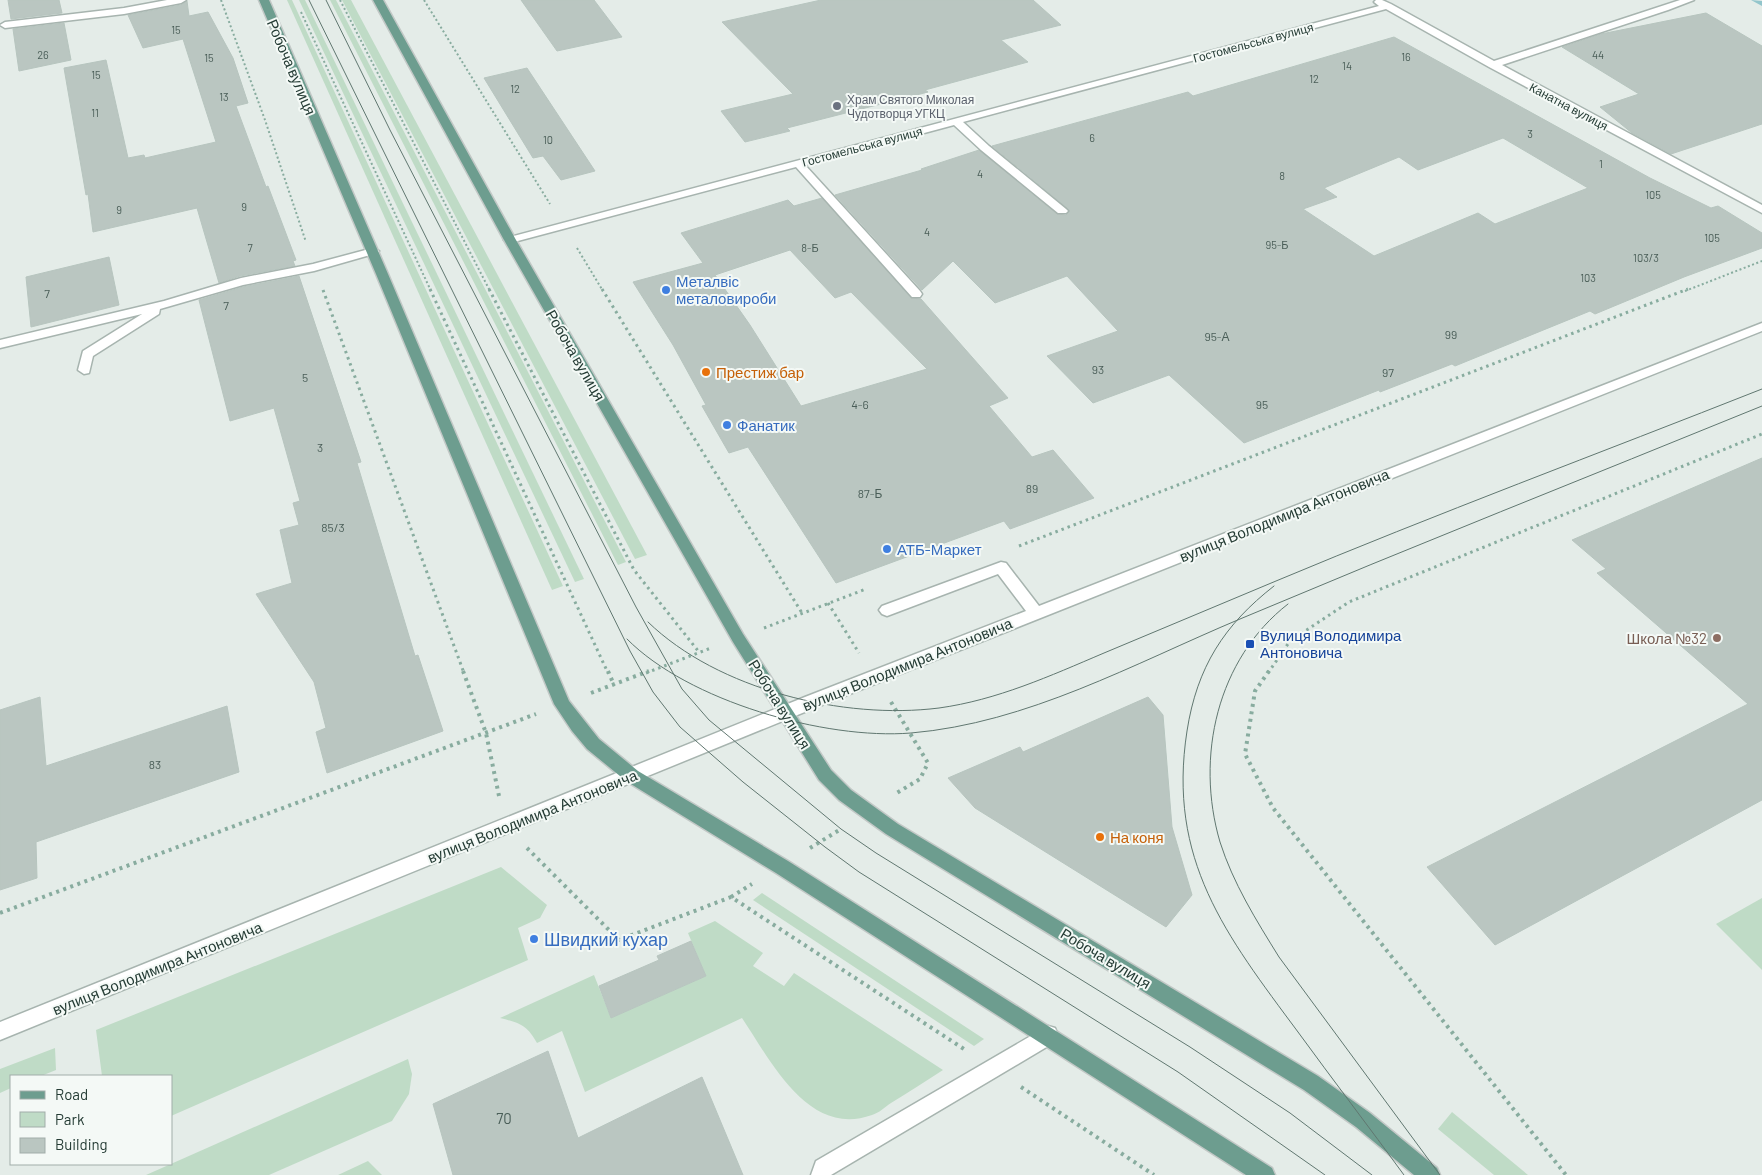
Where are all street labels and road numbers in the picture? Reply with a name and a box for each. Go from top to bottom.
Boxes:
street label: Робоча вулиця [264,16,320,118]
street label: Гостомельська вулиця [1191,19,1315,66]
street label: Канатна вулиця [1527,79,1611,133]
street label: Гостомельська вулиця [800,123,924,170]
street label: Робоча вулиця [543,306,609,404]
street label: вулиця Володимира Антоновича [1177,464,1392,565]
street label: вулиця Володимира Антоновича [800,613,1015,714]
street label: Робоча вулиця [745,656,815,752]
street label: вулиця Володимира Антоновича [425,765,640,866]
street label: вулиця Володимира Антоновича [50,917,265,1018]
street label: Робоча вулиця [1058,924,1154,992]

